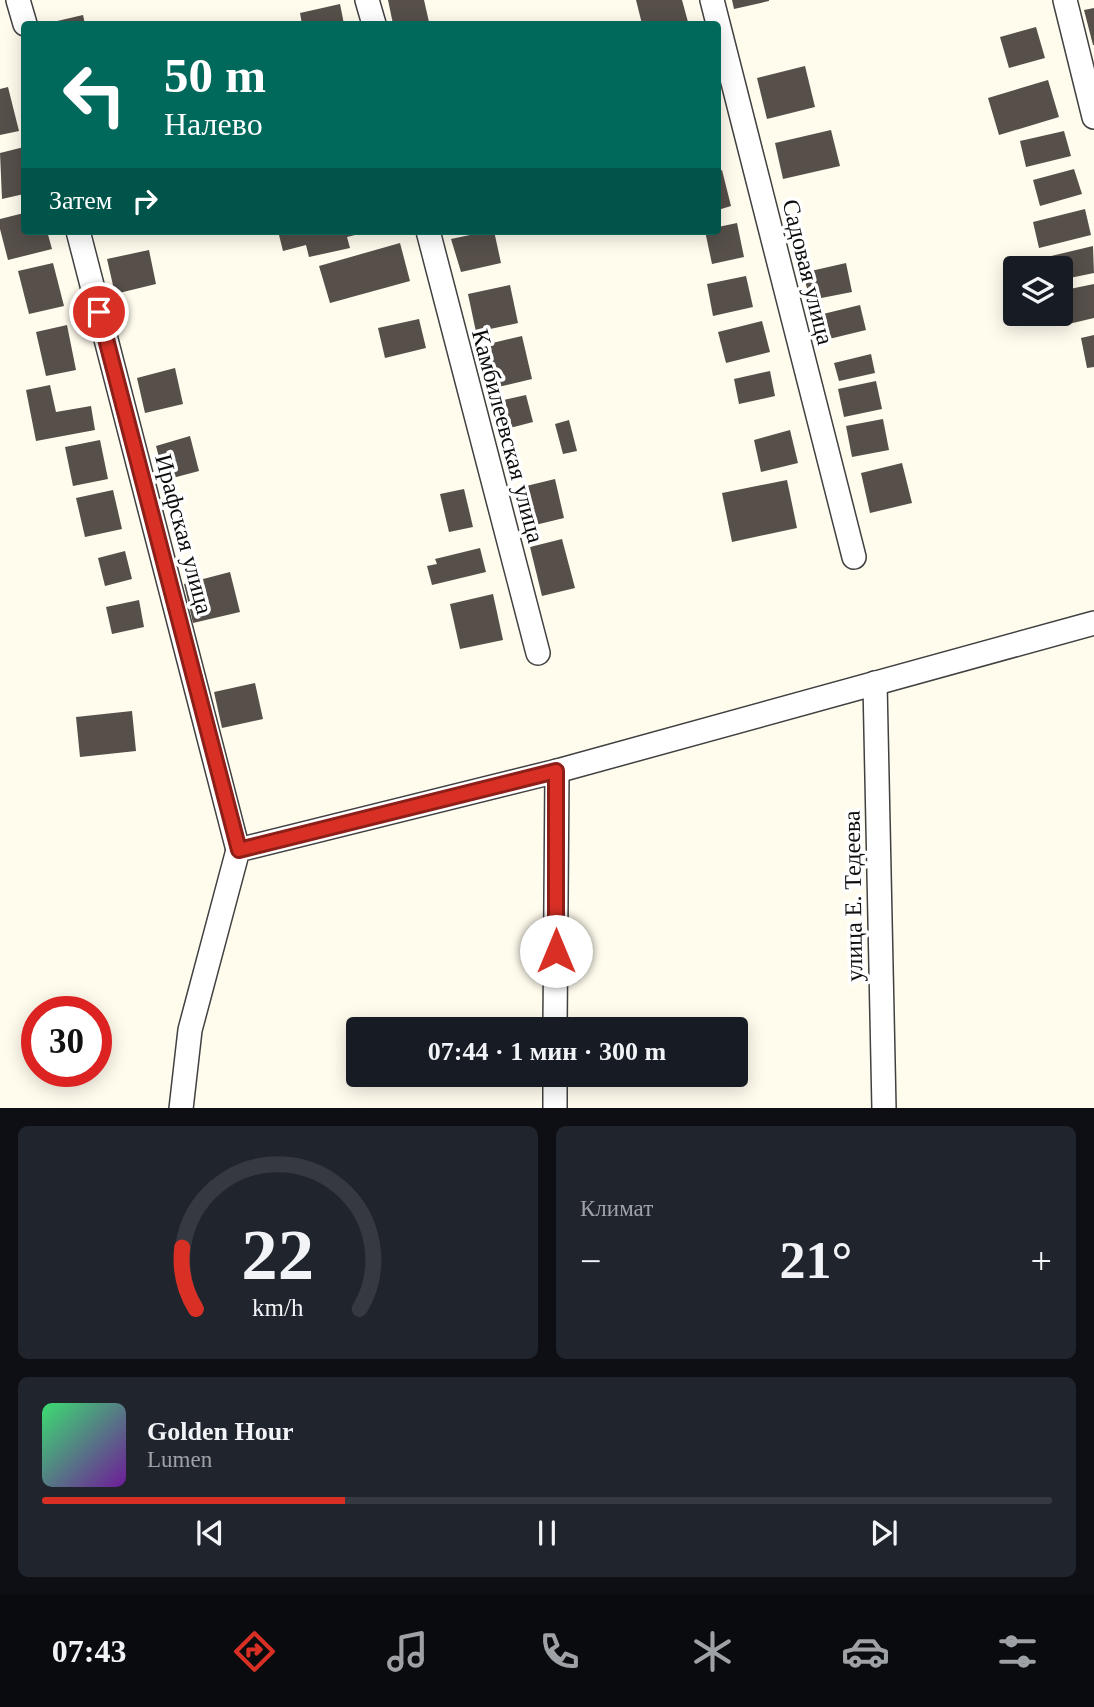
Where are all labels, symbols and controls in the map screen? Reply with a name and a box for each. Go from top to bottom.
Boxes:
text: 50 m [164,48,266,103]
icon: left [49,49,140,140]
text: Налево [164,106,263,142]
icon: right [126,182,164,220]
text: Затем [49,186,112,215]
street label: Садовая улица [777,197,839,348]
map controls [1003,256,1073,326]
button: layers [1003,256,1073,326]
pin [69,282,129,342]
icon: arrive [80,293,118,331]
street label: Камбилеевская улица [467,326,549,546]
street label: Ирафская улица [150,451,218,617]
street label: улица Е. Тедеева [839,810,867,982]
position arrow [519,914,593,988]
speed limit sign: 30 [21,996,112,1087]
text: 07:44 · 1 мин · 300 m [428,1037,666,1066]
text: Климат [580,1196,653,1221]
text: 22 [242,1214,314,1295]
text: 21° [780,1232,852,1289]
text: − [580,1240,601,1282]
text: + [1031,1240,1052,1282]
text: km/h [252,1293,304,1320]
text: Golden Hour [147,1417,294,1446]
text: Lumen [147,1447,212,1472]
icon: previous [191,1514,229,1552]
icon: pause [528,1514,566,1552]
icon: next [865,1514,903,1552]
icon: directions [230,1627,279,1676]
icon: music [383,1627,432,1676]
icon: phone [535,1627,584,1676]
icon: climate [688,1627,737,1676]
icon: car [841,1627,890,1676]
icon: filters [993,1627,1042,1676]
text: 07:43 [52,1633,126,1669]

